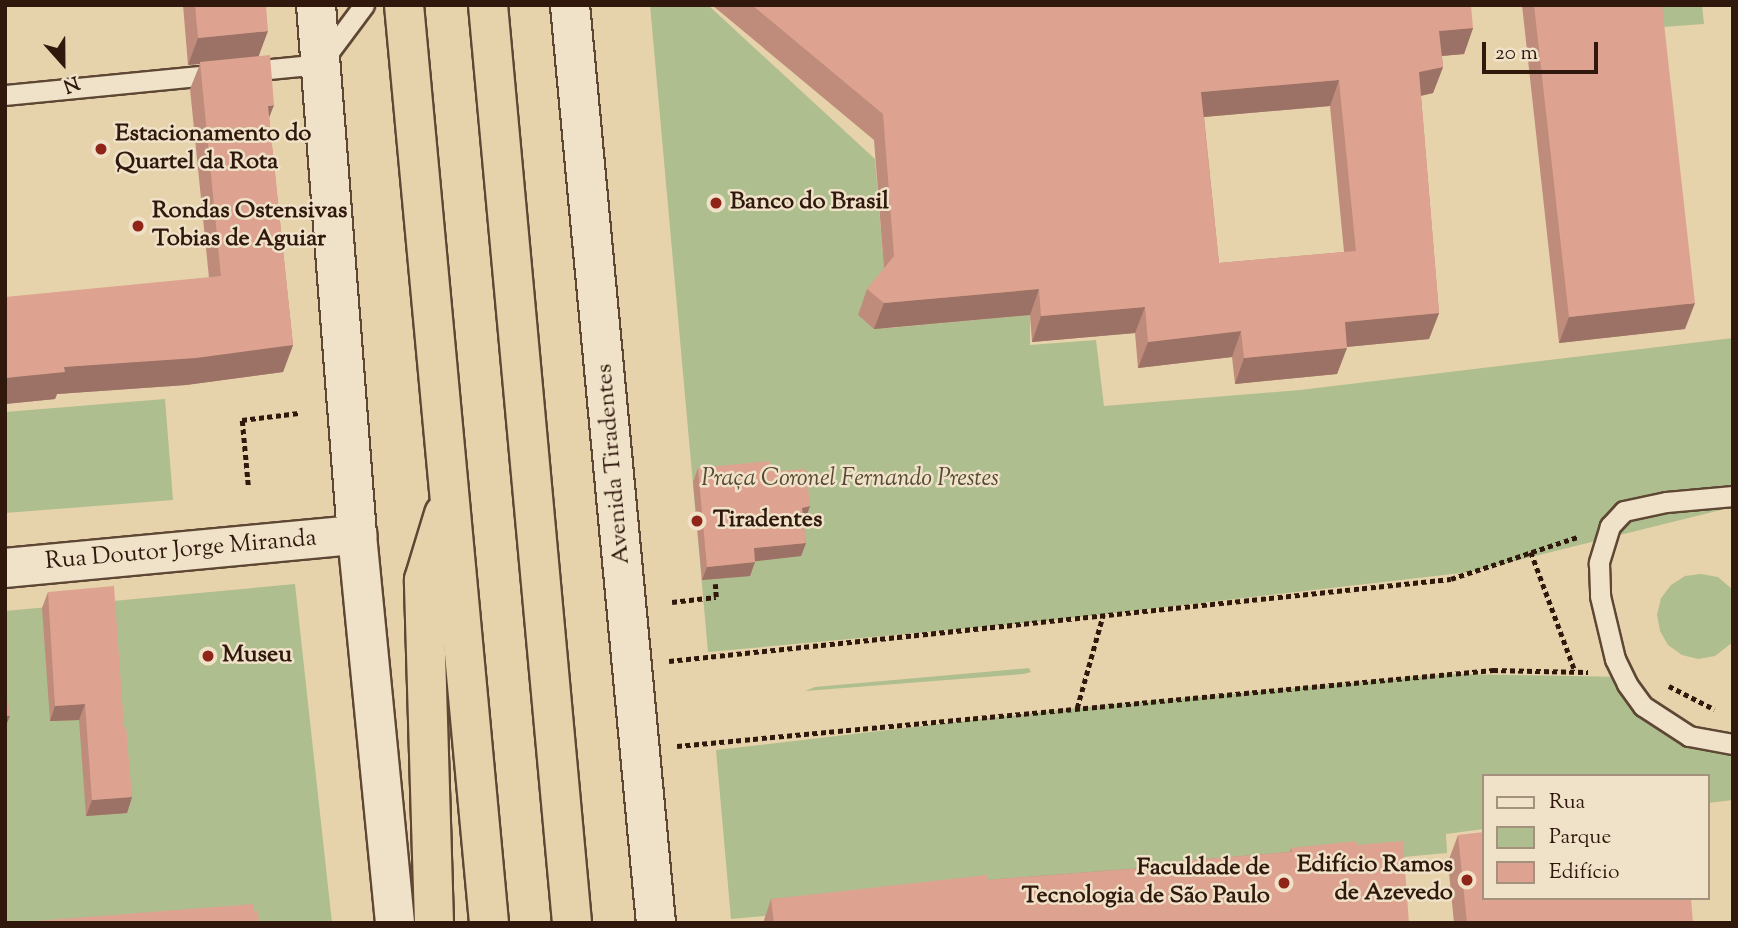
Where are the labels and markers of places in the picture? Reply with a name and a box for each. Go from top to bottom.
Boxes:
place label: Estacionamento do Quartel da Rota [115,121,311,177]
marker: Estacionamento do Quartel da Rota [93,141,109,157]
place label: Banco do Brasil [730,189,889,217]
marker: Banco do Brasil [708,195,724,211]
place label: Rondas Ostensivas Tobias de Aguiar [152,198,347,254]
marker: Rondas Ostensivas Tobias de Aguiar [130,218,146,234]
place label: Tiradentes [713,507,822,535]
marker: Tiradentes [687,511,707,531]
place label: Museu [222,642,292,670]
marker: Museu [200,648,216,664]
place label: Edifício Ramos de Azevedo [1297,852,1453,908]
place label: Faculdade de Tecnologia de São Paulo [1022,855,1270,911]
marker: Edifício Ramos de Azevedo [1459,872,1475,888]
marker: Faculdade de Tecnologia de São Paulo [1276,875,1292,891]

